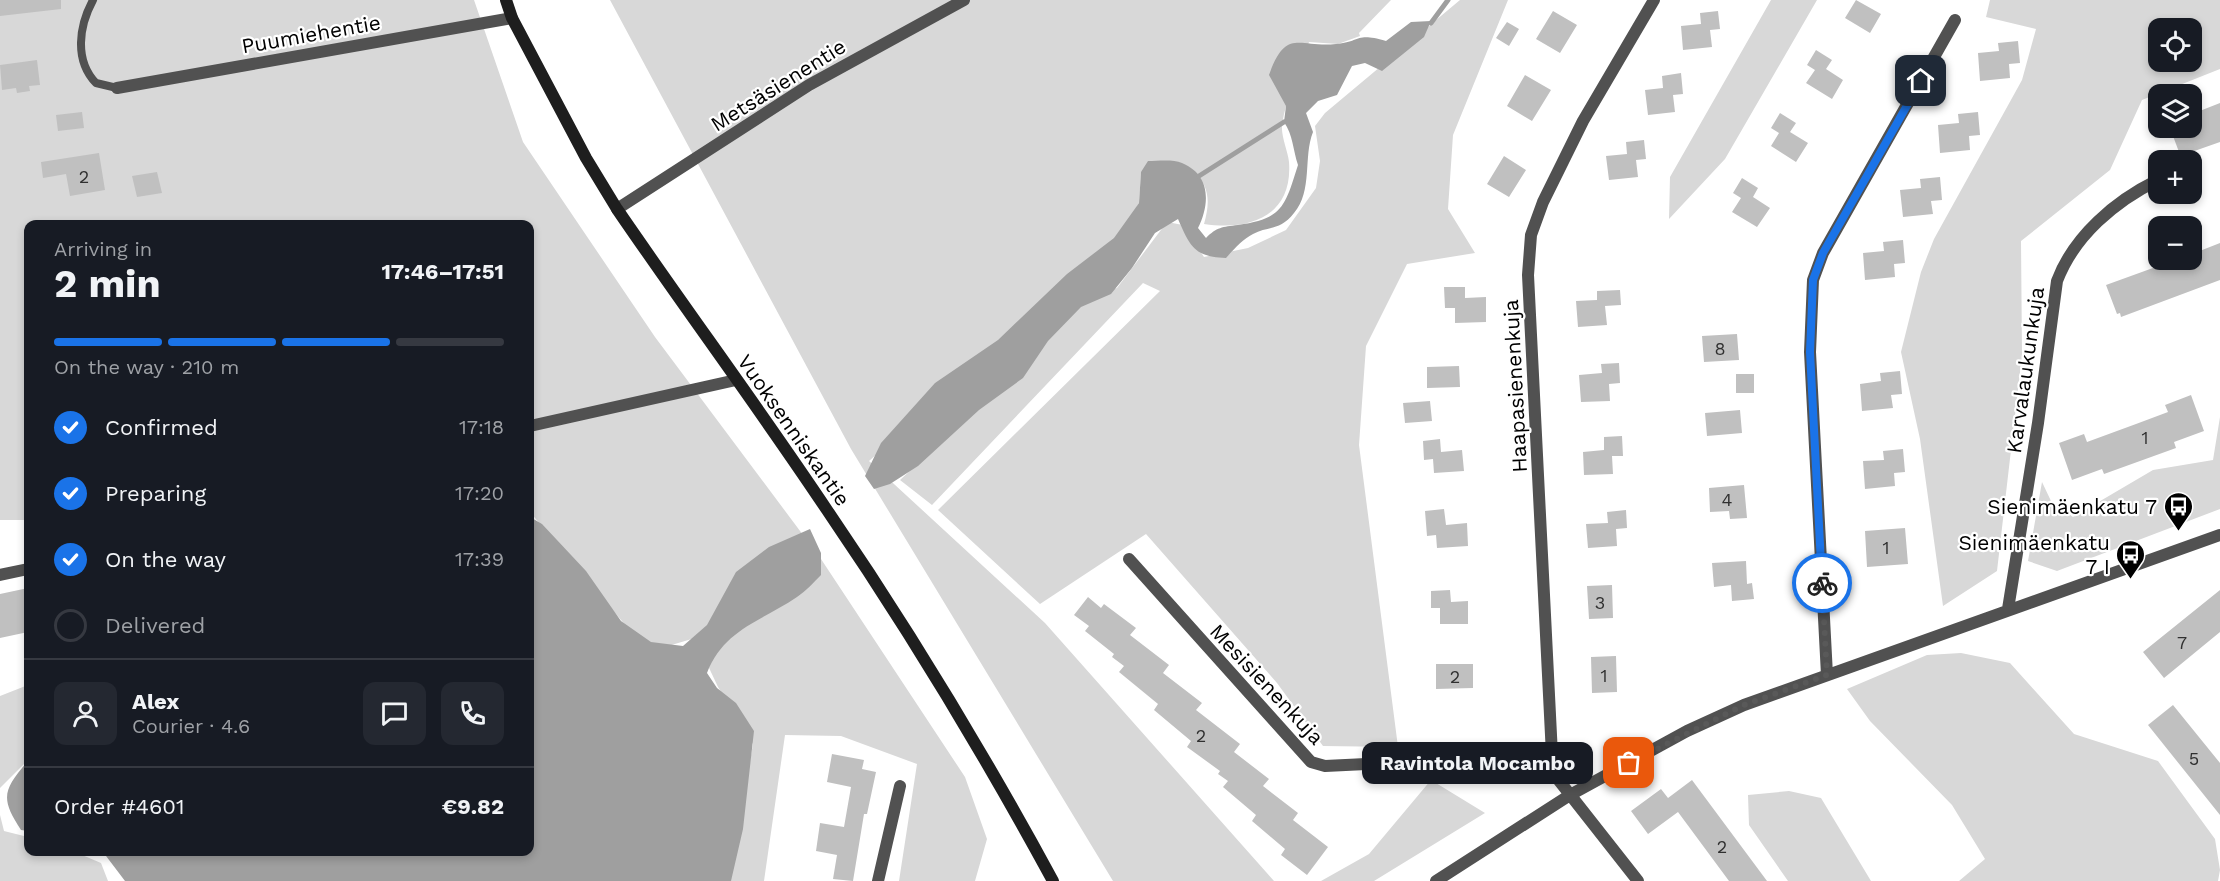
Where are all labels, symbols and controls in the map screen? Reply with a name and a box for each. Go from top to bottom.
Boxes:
street label: Puumiehentie [239,9,383,59]
map controls [2148,18,2202,270]
button: locate [2148,18,2202,72]
street label: Metsäsienentie [706,33,850,137]
pin [1895,55,1946,106]
icon: home [1904,64,1937,97]
button: layers [2148,84,2202,138]
button: + [2148,150,2202,204]
house number: 2 [79,166,89,187]
button: − [2148,216,2202,270]
text: Arriving in [54,237,152,261]
text: 17:46–17:51 [381,259,504,284]
text: 2 min [54,261,161,306]
street label: Karvalaukunkuja [2001,285,2049,455]
street label: Haapasienenkuja [1498,299,1532,473]
house number: 8 [1714,338,1726,359]
street label: Vuoksenniskantie [732,350,856,510]
text: On the way · 210 m [54,355,239,379]
icon: check [54,411,87,444]
text: Confirmed [105,415,218,440]
text: 17:18 [459,415,504,439]
house number: 1 [2141,427,2149,448]
icon: check [54,477,87,510]
text: Preparing [105,481,206,506]
text: 17:20 [455,481,504,505]
house number: 4 [1722,489,1733,510]
bus stop icon: Sienimäenkatu 7 [2162,490,2194,532]
place label: Sienimäenkatu 7 [1987,494,2157,519]
place label: Sienimäenkatu 7 I [1958,530,2110,579]
house number: 1 [1882,537,1890,558]
bus stop icon: Sienimäenkatu 7 I [2115,538,2147,580]
icon: check [54,543,87,576]
text: On the way [105,547,226,572]
text: 17:39 [455,547,504,571]
courier [1792,553,1852,613]
icon: bike [1806,567,1839,600]
house number: 3 [1595,592,1605,613]
text: Delivered [105,613,205,638]
street label: Mesisienenkuja [1205,619,1329,750]
house number: 7 [2177,632,2187,653]
house number: 1 [1600,665,1608,686]
house number: 2 [1450,666,1460,687]
button: person [54,682,117,745]
button: chat [363,682,426,745]
button: phone [441,682,504,745]
text: Alex [132,689,179,714]
text: Courier · 4.6 [132,714,250,738]
house number: 2 [1196,725,1206,746]
pin [1603,737,1654,788]
callout: Ravintola Mocambo [1362,742,1593,784]
icon: bag [1612,746,1645,779]
house number: 5 [2189,748,2199,769]
text: Ravintola Mocambo [1380,751,1575,775]
text: Order #4601 [54,794,185,819]
text: €9.82 [442,794,504,819]
house number: 2 [1717,836,1727,857]

